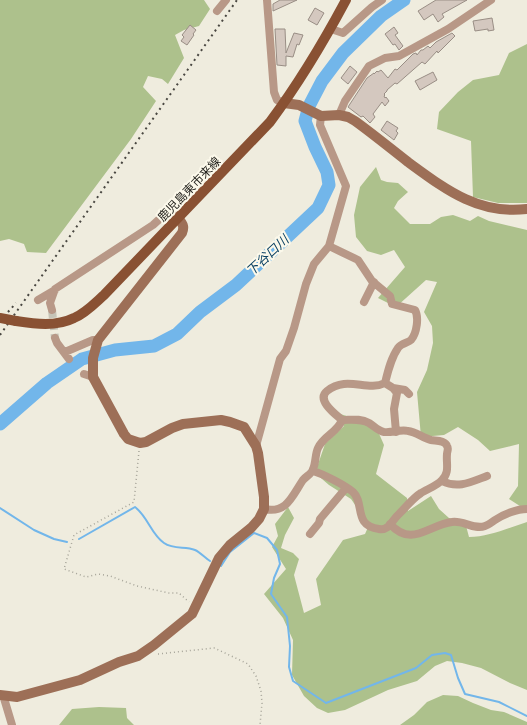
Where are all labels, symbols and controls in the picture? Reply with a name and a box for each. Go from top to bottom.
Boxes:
street label: 鹿児島東市来線 [154,153,224,225]
water label: 下谷口川 [242,229,294,279]

